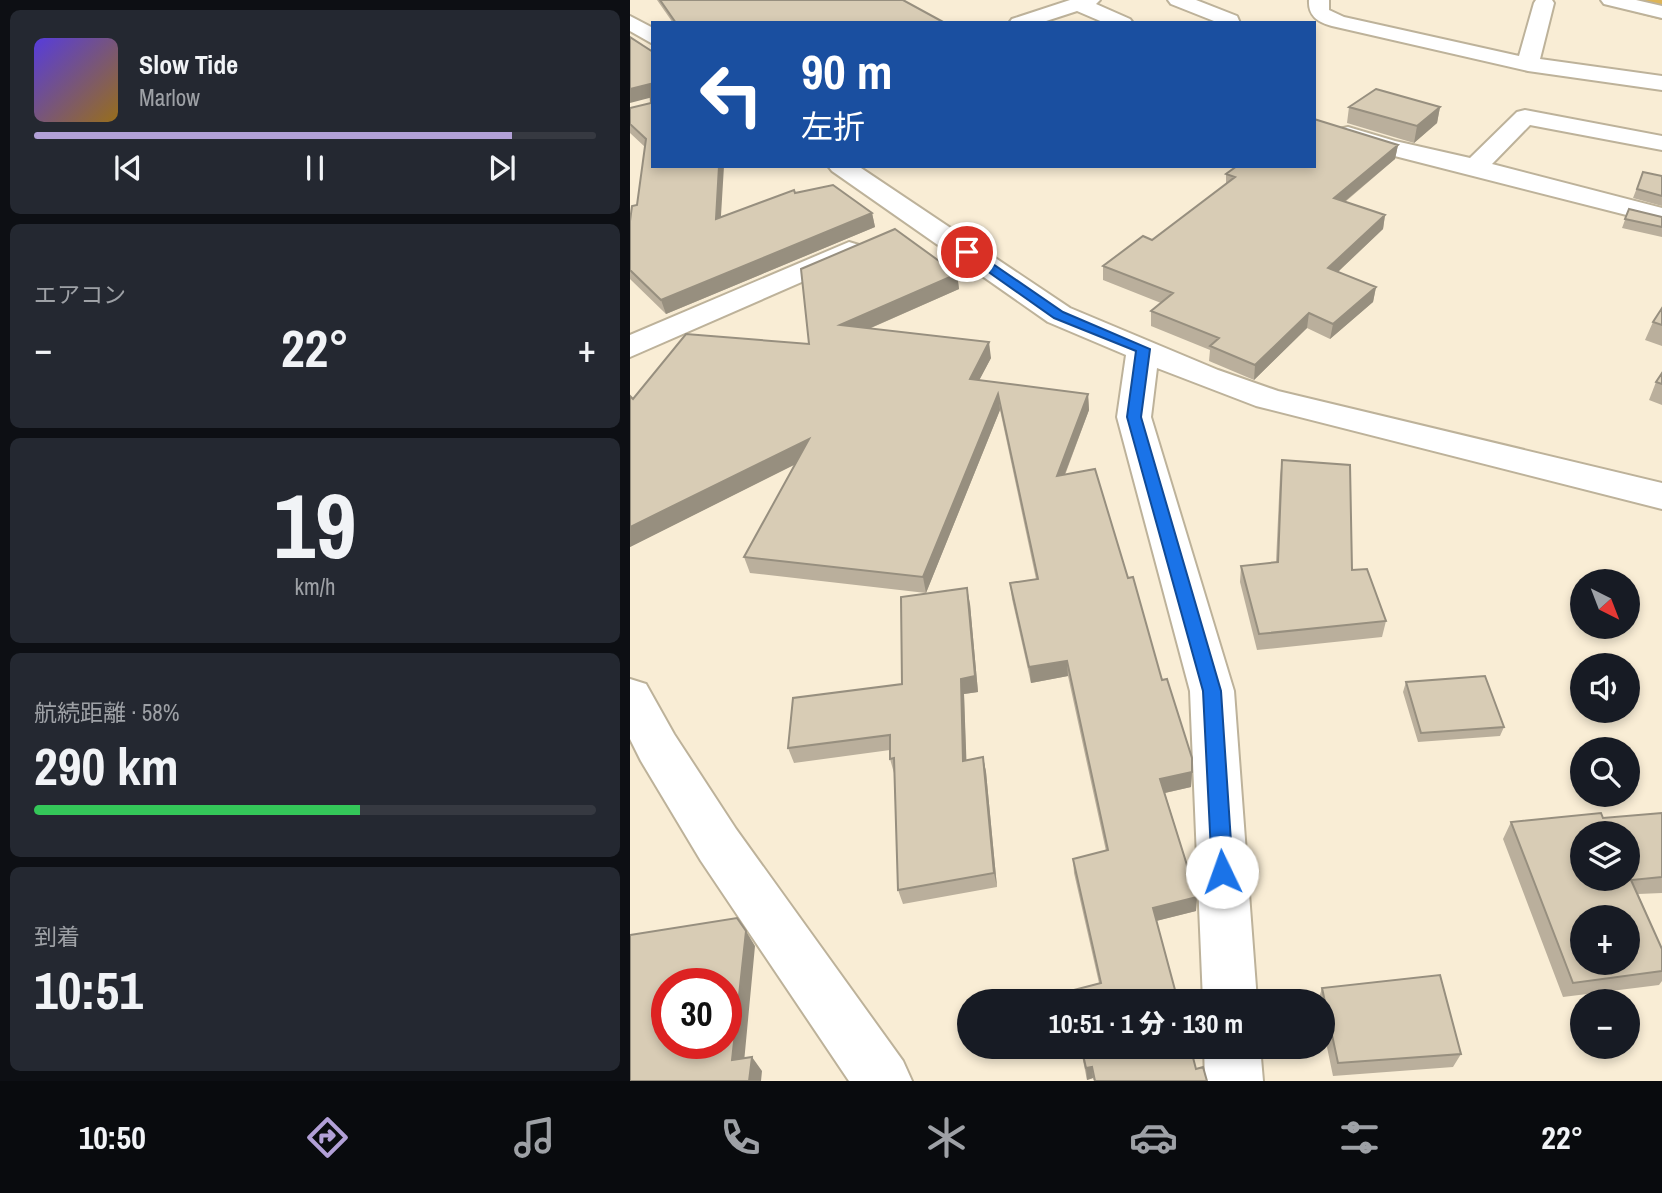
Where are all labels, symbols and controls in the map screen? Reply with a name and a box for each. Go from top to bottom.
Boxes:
text: 90 m [801,38,893,104]
text: Slow Tide [139,47,238,82]
icon: left [686,49,777,140]
text: Marlow [139,82,200,113]
text: 左折 [801,105,865,148]
icon: previous [109,149,147,187]
icon: pause [296,149,334,187]
icon: next [483,149,521,187]
pin [937,222,997,282]
icon: arrive [948,233,986,271]
text: エアコン [34,279,126,310]
text: 22° [281,313,349,383]
text: − [34,323,52,374]
text: + [578,323,596,374]
text: 19 [274,464,357,586]
north arrow [1570,569,1640,639]
map controls [1570,569,1640,1059]
text: km/h [295,571,335,602]
button: sound [1570,653,1640,723]
text: 航続距離 · 58% [34,697,179,728]
text: 290 km [34,731,179,801]
button: search [1570,737,1640,807]
button: layers [1570,821,1640,891]
position arrow [1185,835,1259,909]
button: + [1570,905,1640,975]
text: 到着 [34,921,80,952]
text: 10:51 [34,955,143,1025]
speed limit sign: 30 [651,968,742,1059]
button: − [1570,989,1640,1059]
text: 10:51 · 1 分 · 130 m [1049,1006,1243,1041]
icon: directions [303,1113,352,1162]
icon: music [510,1113,559,1162]
icon: phone [716,1113,765,1162]
icon: climate [922,1113,971,1162]
icon: car [1129,1113,1178,1162]
icon: filters [1335,1113,1384,1162]
text: 10:50 [79,1116,146,1159]
text: 22° [1541,1116,1583,1159]

